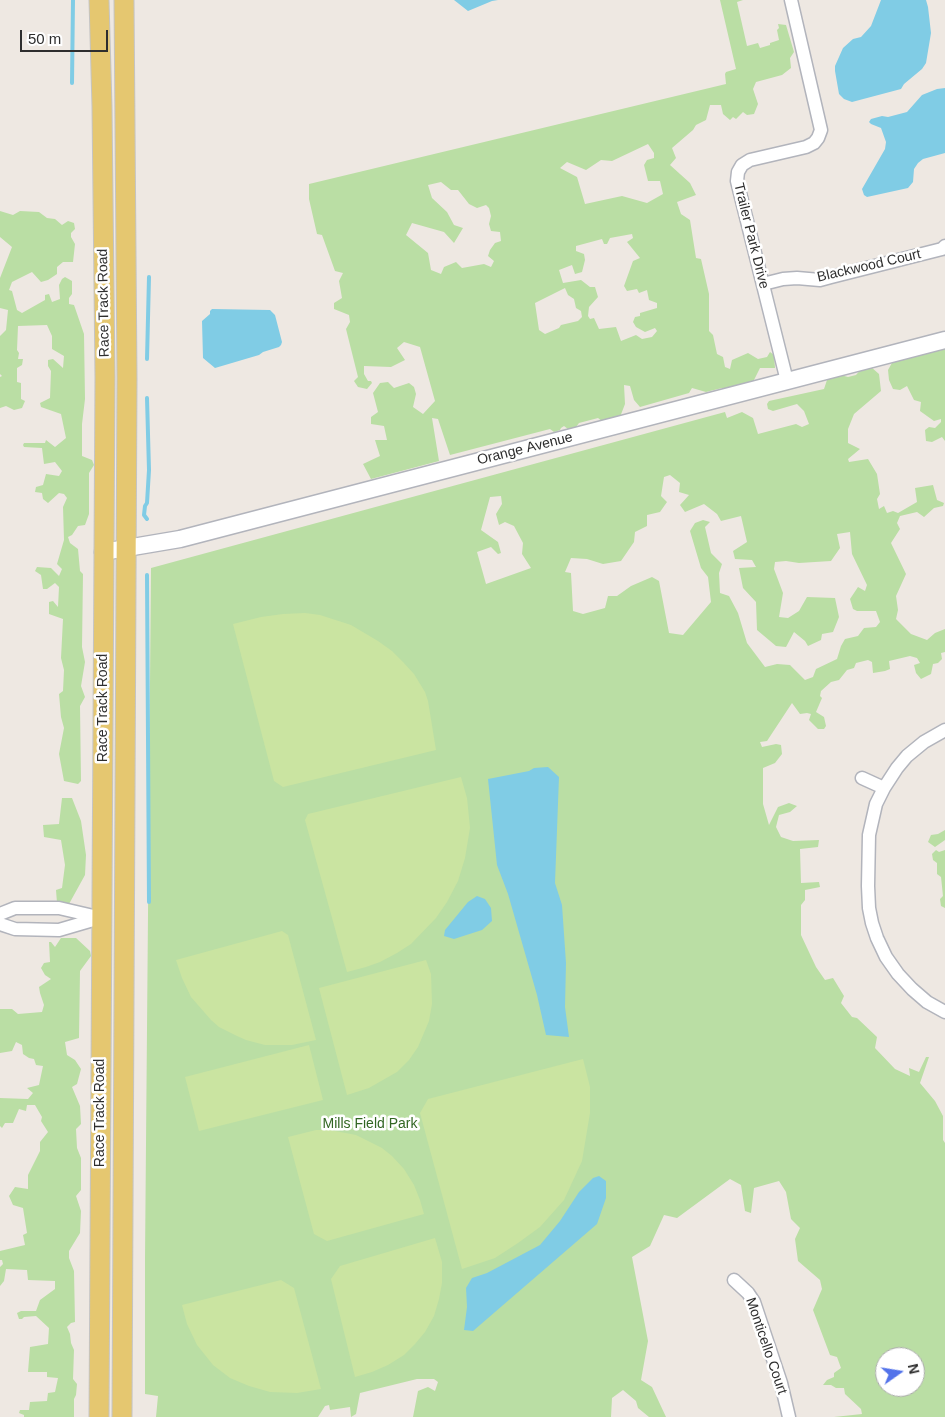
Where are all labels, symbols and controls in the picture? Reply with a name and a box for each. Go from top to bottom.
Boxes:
scale bar [22,20,110,52]
text: 50 m [28,30,61,47]
street label: Trailer Park Drive [730,181,772,291]
street label: Blackwood Court [816,246,922,286]
street label: Race Track Road [95,249,113,357]
street label: Orange Avenue [476,429,574,469]
street label: Race Track Road [95,654,111,762]
street label: Race Track Road [92,1059,108,1167]
park label: Mills Field Park [323,1116,417,1132]
street label: Monticello Court [742,1295,790,1397]
north arrow [875,1347,925,1397]
text: N [905,1362,923,1376]

